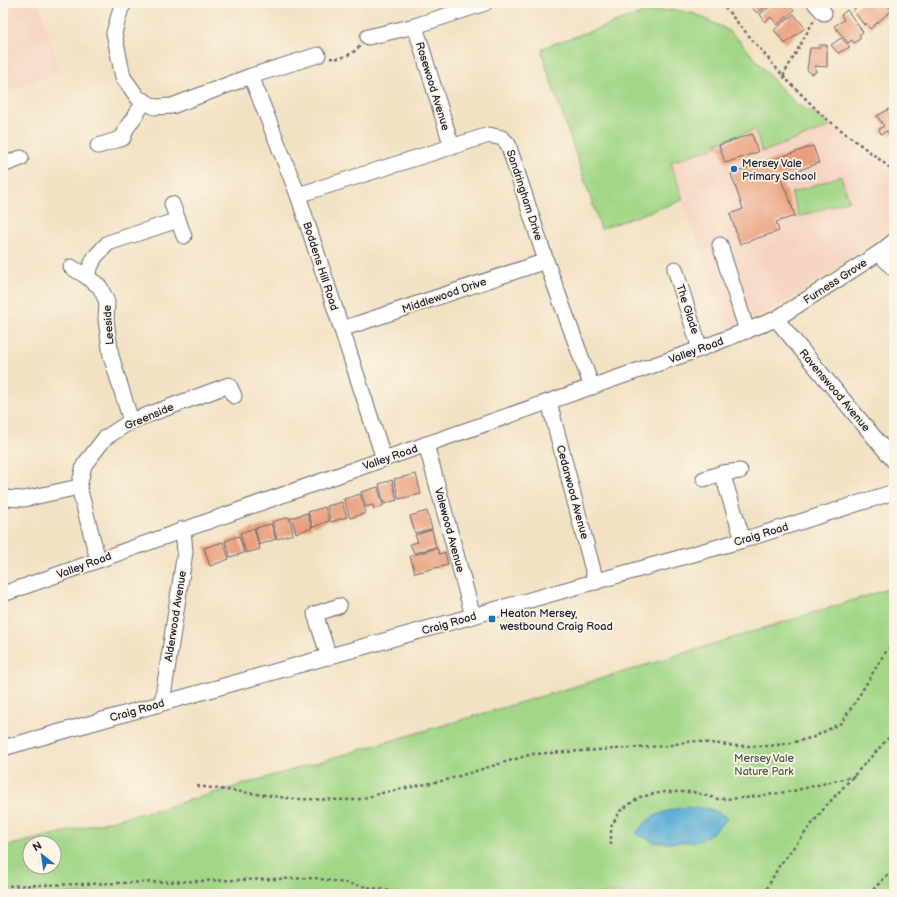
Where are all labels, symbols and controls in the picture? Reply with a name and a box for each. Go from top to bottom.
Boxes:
street label: Rosewood Avenue [413,40,452,133]
street label: Sandringham Drive [504,148,545,243]
place label: Mersey Vale Primary School [742,157,816,183]
marker: Mersey Vale Primary School [729,164,739,174]
street label: Boddens Hill Road [300,220,341,312]
street label: Furness Grove [801,256,870,307]
street label: Middlewood Drive [400,275,489,316]
street label: The Glade [673,283,702,336]
street label: Leeside [101,304,116,345]
street label: Valley Road [667,335,725,366]
street label: Ravenswood Avenue [796,347,873,434]
street label: Greenside [123,400,176,433]
street label: Valley Road [361,442,419,473]
street label: Cedarwood Avenue [554,444,591,541]
street label: Valewood Avenue [432,486,467,574]
street label: Craig Road [732,520,790,549]
street label: Valley Road [55,550,113,581]
street label: Alderwood Avenue [162,569,189,662]
place label: Heaton Mersey, westbound Craig Road [500,607,613,633]
street label: Craig Road [420,609,478,637]
marker: Heaton Mersey, westbound Craig Road [487,614,497,624]
street label: Craig Road [108,696,166,724]
park label: Mersey Vale Nature Park [734,752,794,778]
north arrow [22,835,62,875]
text: N [30,839,44,854]

